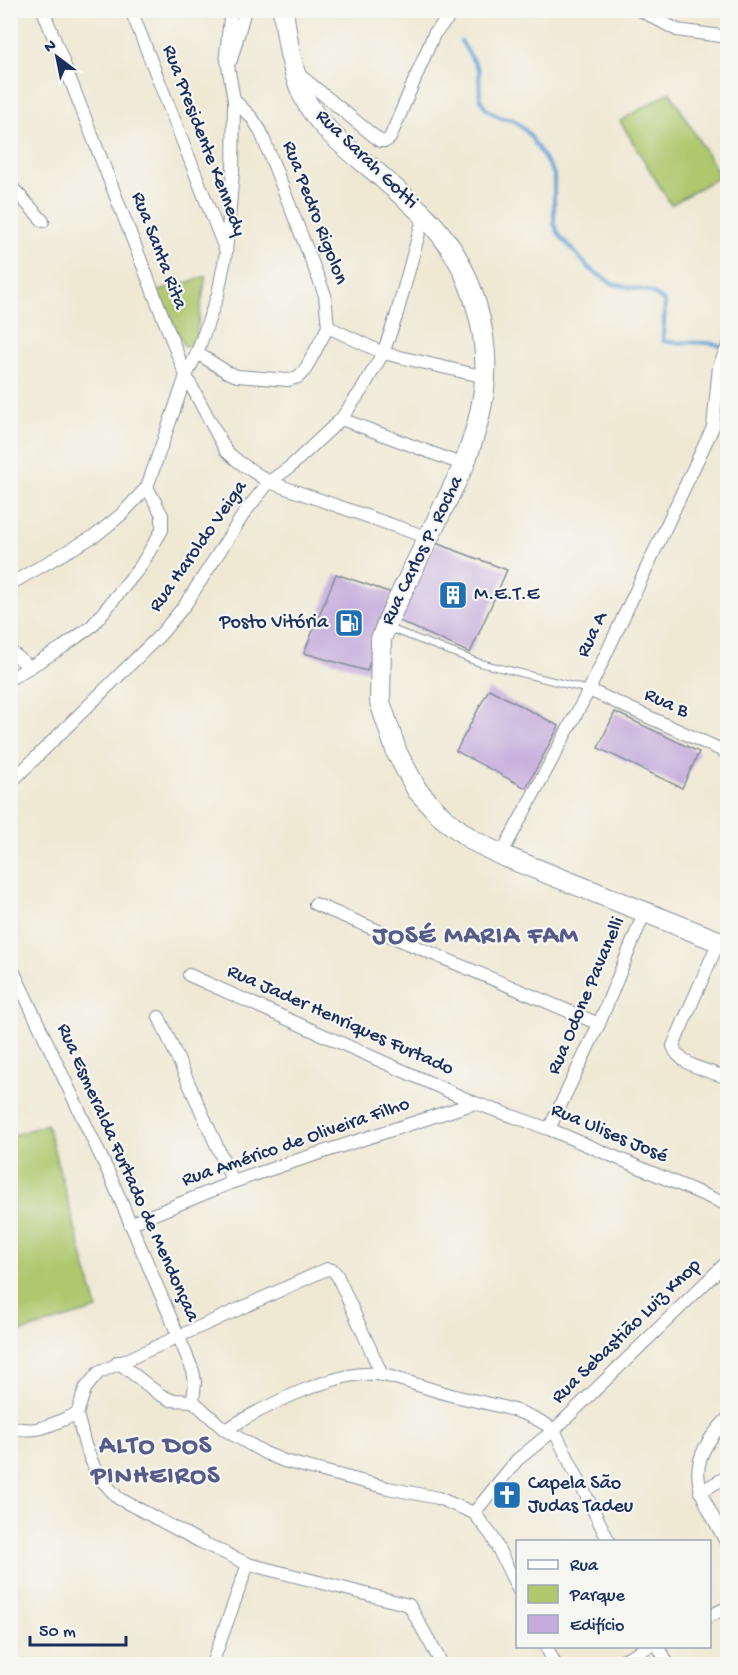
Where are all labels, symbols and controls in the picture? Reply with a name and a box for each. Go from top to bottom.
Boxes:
north arrow [27,27,87,87]
text: N [41,36,61,58]
street label: Rua Presidente Kennedy [156,42,250,240]
street label: Rua Sarah Gotti [310,105,422,215]
street label: Rua Pedro Rigolon [276,138,352,288]
street label: Rua Santa Rita [125,189,191,314]
street label: Rua Carlos P. Rocha [377,472,469,629]
street label: Rua Haroldo Veiga [145,476,253,617]
building icon: M.E.T.E [437,579,469,611]
place label: M.E.T.E [474,584,541,607]
fuel station icon: Posto Vitória [333,607,365,639]
street label: Rua A [573,608,614,661]
place label: Posto Vitória [218,612,329,635]
street label: Rua B [640,684,692,724]
street label: Rua Odone Pavanelli [543,914,631,1078]
district label: JOSÉ MARIA FAM [372,922,579,953]
street label: Rua Jader Henriques Furtado [223,961,457,1081]
street label: Rua Esmeralda Furtado de Mendonçaa [51,1020,204,1327]
street label: Rua Américo de Oliveira Filho [179,1093,413,1193]
street label: Rua Ulises José [547,1099,671,1169]
street label: Rua Sebastião Luiz Knop [548,1255,706,1409]
district label: ALTO DOS PINHEIROS [89,1432,221,1493]
place label: Capela São Judas Tadeu [528,1473,634,1519]
church icon: Capela São Judas Tadeu [491,1479,523,1511]
legend [516,1540,711,1648]
text: Rua [570,1556,599,1577]
text: Parque [569,1586,626,1607]
scale bar [30,1609,126,1647]
text: Edifício [570,1616,624,1637]
text: 50 m [39,1622,76,1643]

